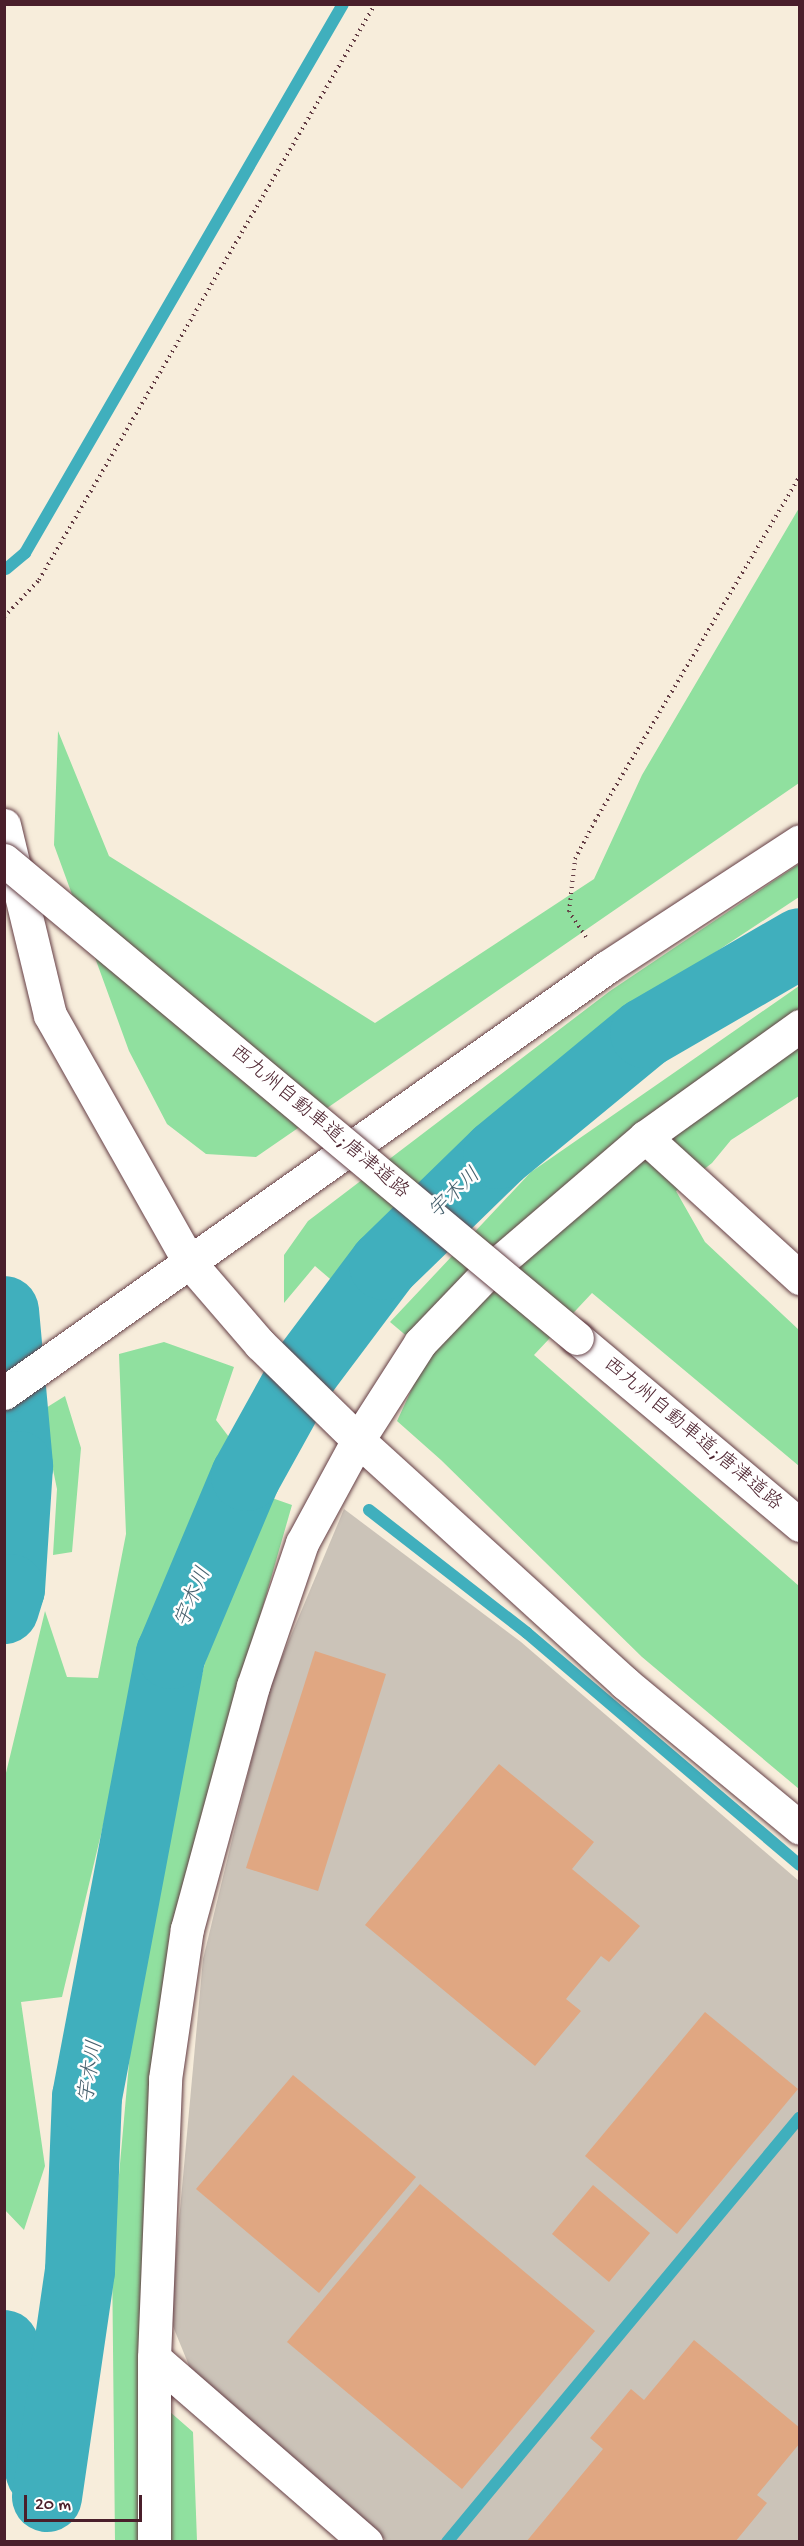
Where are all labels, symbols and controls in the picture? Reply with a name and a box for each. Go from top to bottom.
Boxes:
street label: 西九州自動車道;唐津道路 [225,1041,413,1205]
water label: 宇木川 [425,1164,487,1226]
street label: 西九州自動車道;唐津道路 [598,1353,786,1517]
water label: 宇木川 [171,1564,219,1632]
water label: 宇木川 [76,2039,110,2105]
scale bar [27,2483,146,2521]
text: 20 m [35,2495,71,2516]

